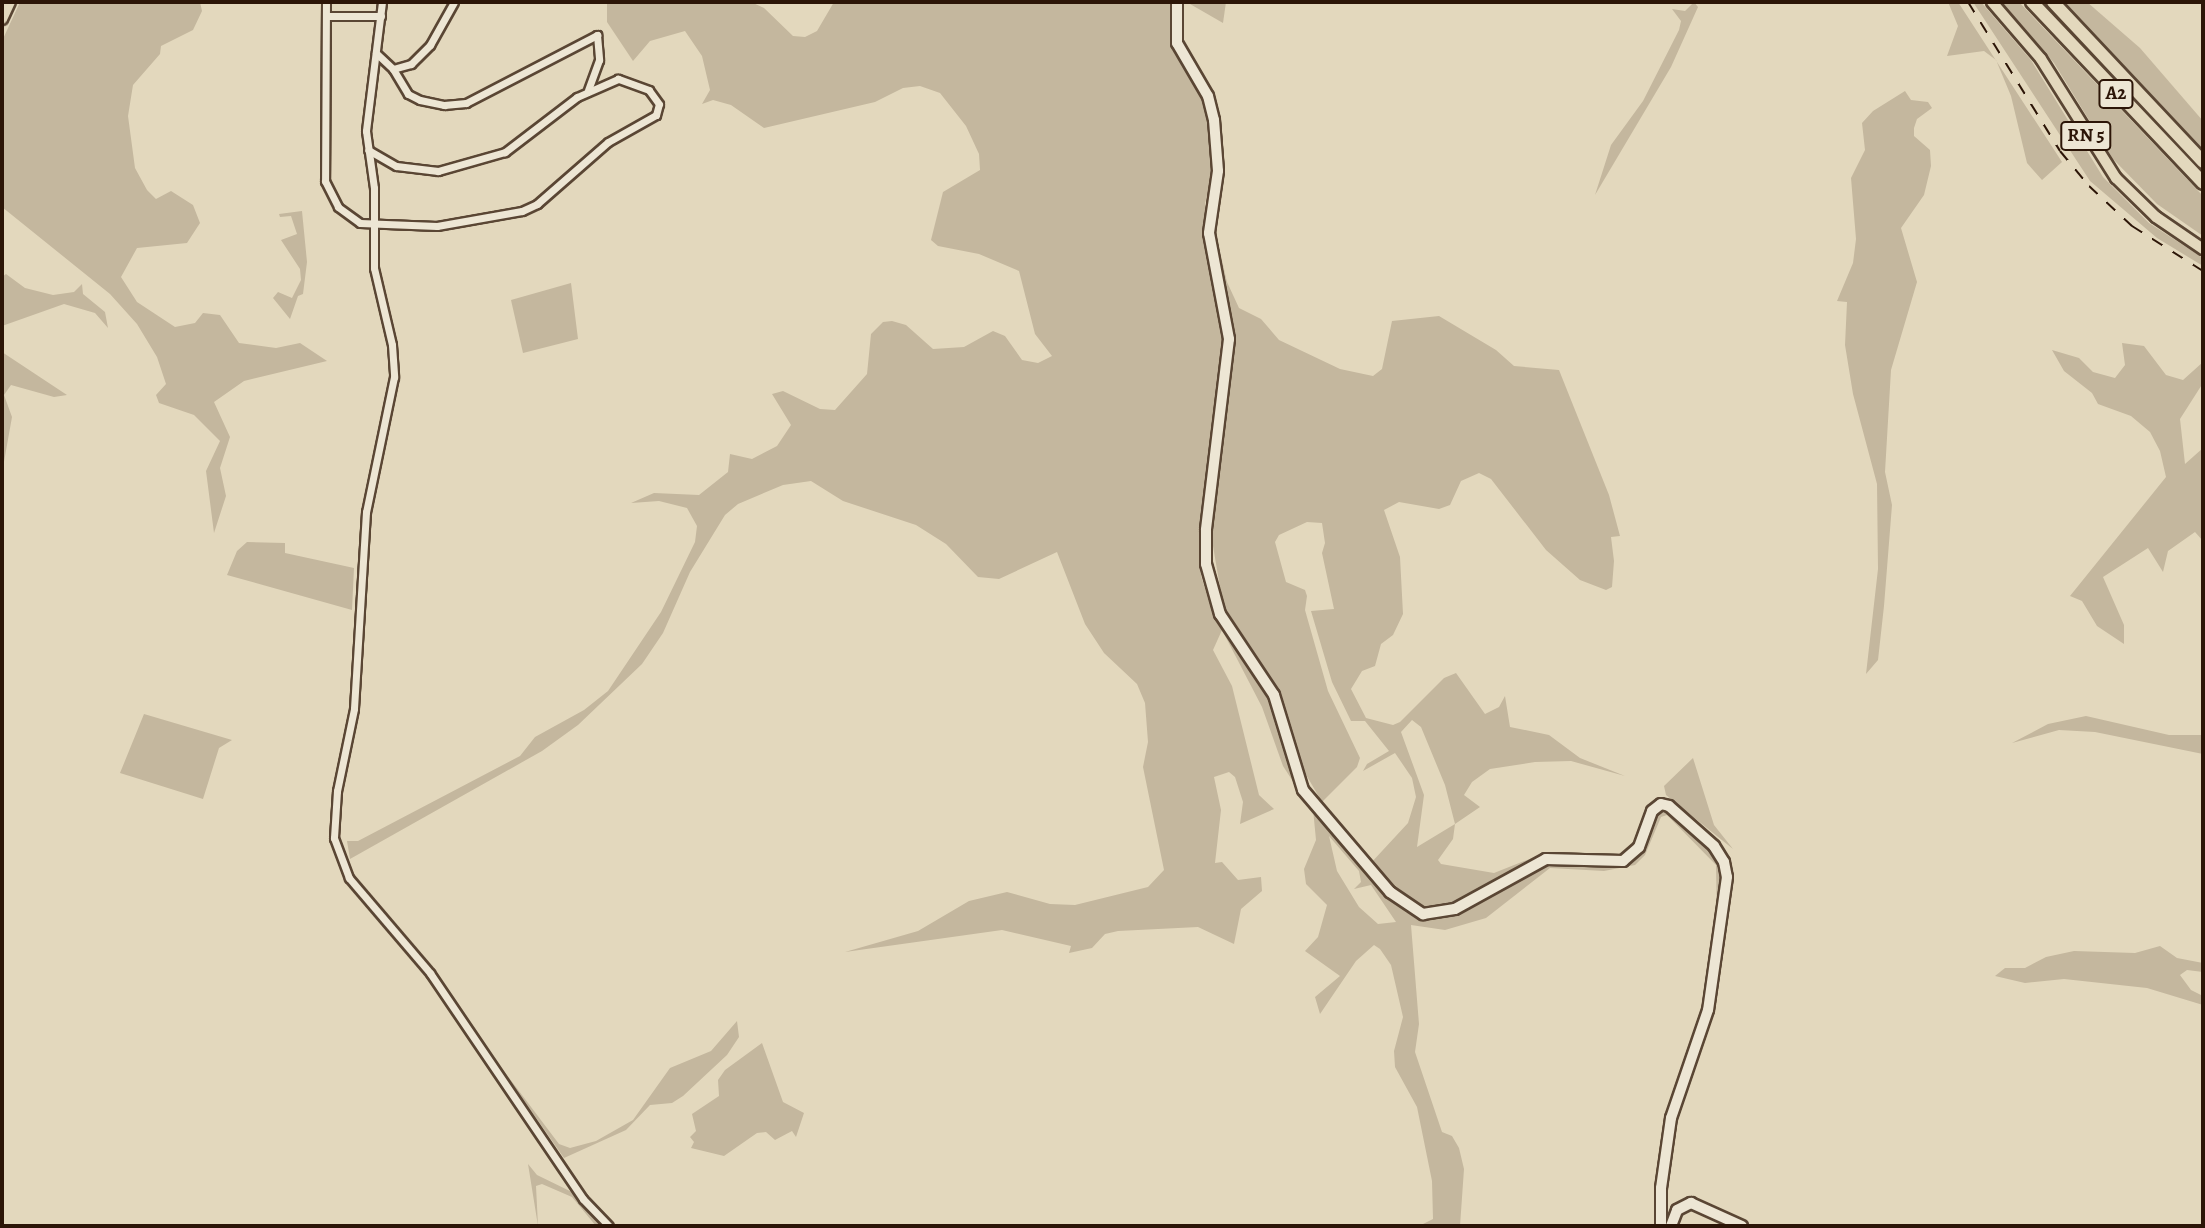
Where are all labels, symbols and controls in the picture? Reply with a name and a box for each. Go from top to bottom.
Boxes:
road number: A2 [2097,78,2135,110]
road number: RN 5 [2060,120,2112,152]

